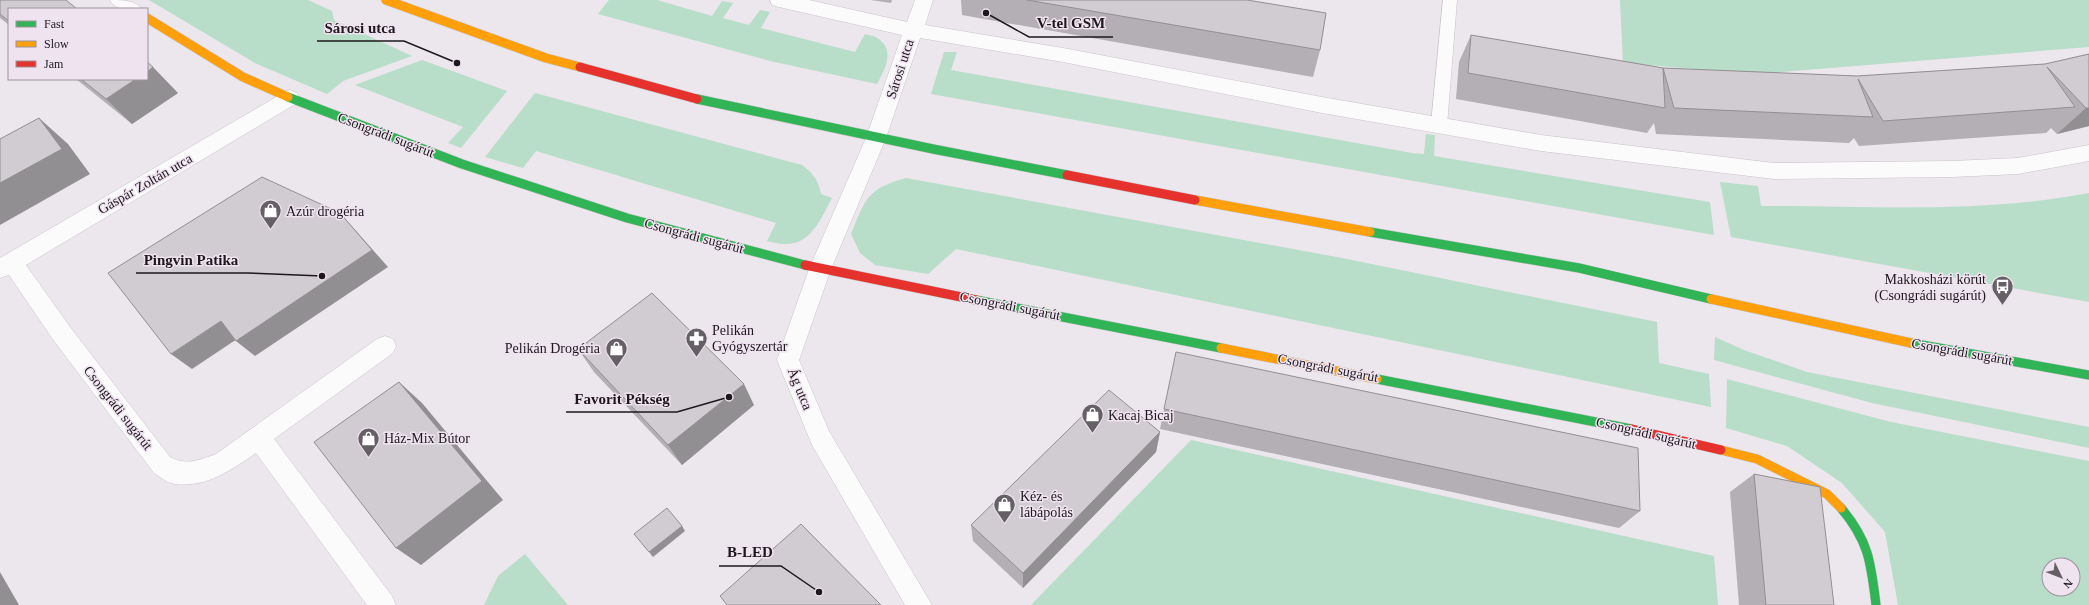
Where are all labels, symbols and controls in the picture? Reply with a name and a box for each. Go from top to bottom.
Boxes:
legend [8,8,148,80]
callout: V-tel GSM [1029,10,1113,37]
callout: Sárosi utca [317,14,404,41]
text: V-tel GSM [1037,15,1105,31]
text: Fast [44,17,65,31]
text: Sárosi utca [325,20,396,36]
text: Slow [44,37,69,51]
street label: Sárosi utca [883,37,917,101]
text: Jam [44,57,64,71]
street label: Csongrádi sugárút [336,110,437,160]
street label: Gáspár Zoltán utca [95,150,196,217]
shop icon: Azúr drogéria [258,198,284,231]
place label: Azúr drogéria [286,204,365,219]
street label: Csongrádi sugárút [643,216,745,257]
callout: Pingvin Patika [136,246,247,273]
text: Pingvin Patika [144,252,239,268]
place label: Makkosházi körút (Csongrádi sugárút) [1874,272,1986,304]
bus stop icon: Makkosházi körút (Csongrádi sugárút) [1989,274,2015,307]
street label: Csongrádi sugárút [958,289,1062,323]
place label: Pelikán Gyógyszertár [712,323,788,354]
pharmacy icon: Pelikán Gyógyszertár [684,325,710,358]
shop icon: Pelikán Drogéria [603,335,629,368]
street label: Csongrádi sugárút [1910,336,2014,368]
place label: Pelikán Drogéria [505,341,601,356]
street label: Csongrádi sugárút [1276,351,1380,385]
street label: Csongrádi sugárút [81,363,155,453]
street label: Ág utca [785,365,816,413]
callout: Favorit Pékség [566,385,677,412]
text: Favorit Pékség [574,391,670,407]
shop icon: Kacaj Bicaj [1079,402,1105,435]
place label: Kacaj Bicaj [1108,408,1174,423]
street label: Csongrádi sugárút [1594,414,1698,452]
shop icon: Ház-Mix Bútor [355,425,381,458]
place label: Ház-Mix Bútor [384,431,470,446]
place label: Kéz- és lábápolás [1020,489,1073,520]
shop icon: Kéz- és lábápolás [991,491,1017,524]
callout: B-LED [719,539,781,566]
text: B-LED [727,544,773,560]
north arrow [2041,557,2081,597]
text: N [2061,577,2075,591]

